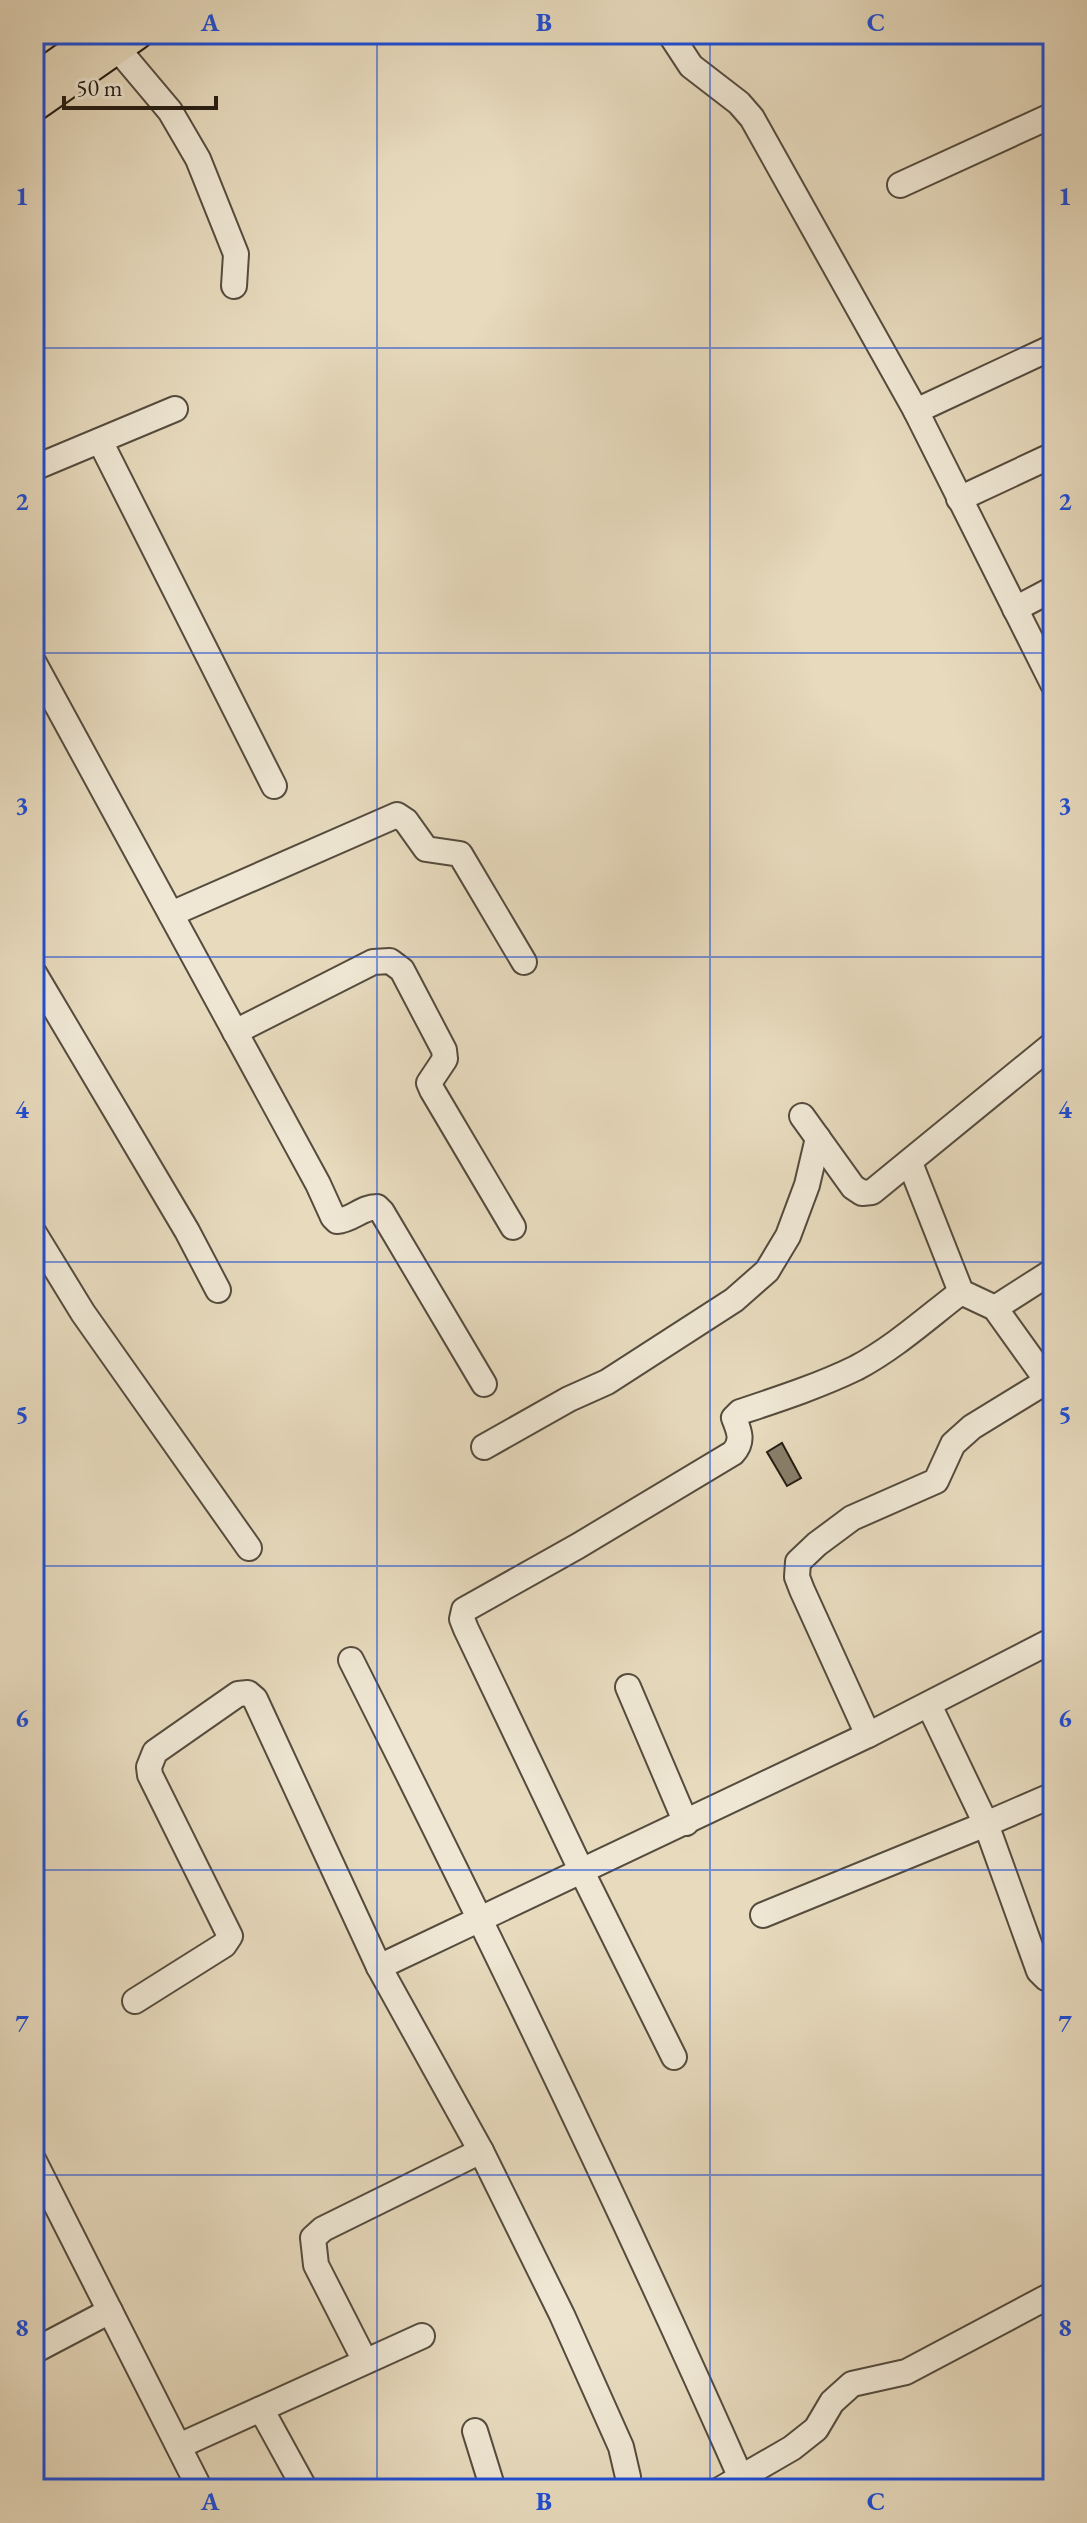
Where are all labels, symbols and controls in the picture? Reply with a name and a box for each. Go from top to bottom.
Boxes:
text: A [200,5,220,39]
text: B [536,5,552,39]
text: C [867,5,885,39]
scale bar [64,60,216,110]
text: 50 m [76,72,123,103]
text: 1 [15,179,29,213]
text: 1 [1058,179,1072,213]
text: 2 [15,484,29,518]
text: 2 [1058,484,1072,518]
text: 3 [15,788,29,822]
text: 3 [1058,788,1072,822]
text: 4 [15,1092,29,1126]
text: 4 [1058,1092,1072,1126]
text: 5 [15,1397,29,1431]
text: 5 [1058,1397,1072,1431]
text: 6 [15,1701,29,1735]
text: 6 [1058,1701,1072,1735]
text: 7 [15,2006,29,2040]
text: 7 [1058,2006,1072,2040]
text: 8 [15,2310,29,2344]
text: 8 [1058,2310,1072,2344]
text: A [200,2484,220,2518]
text: B [536,2484,552,2518]
text: C [867,2484,885,2518]

